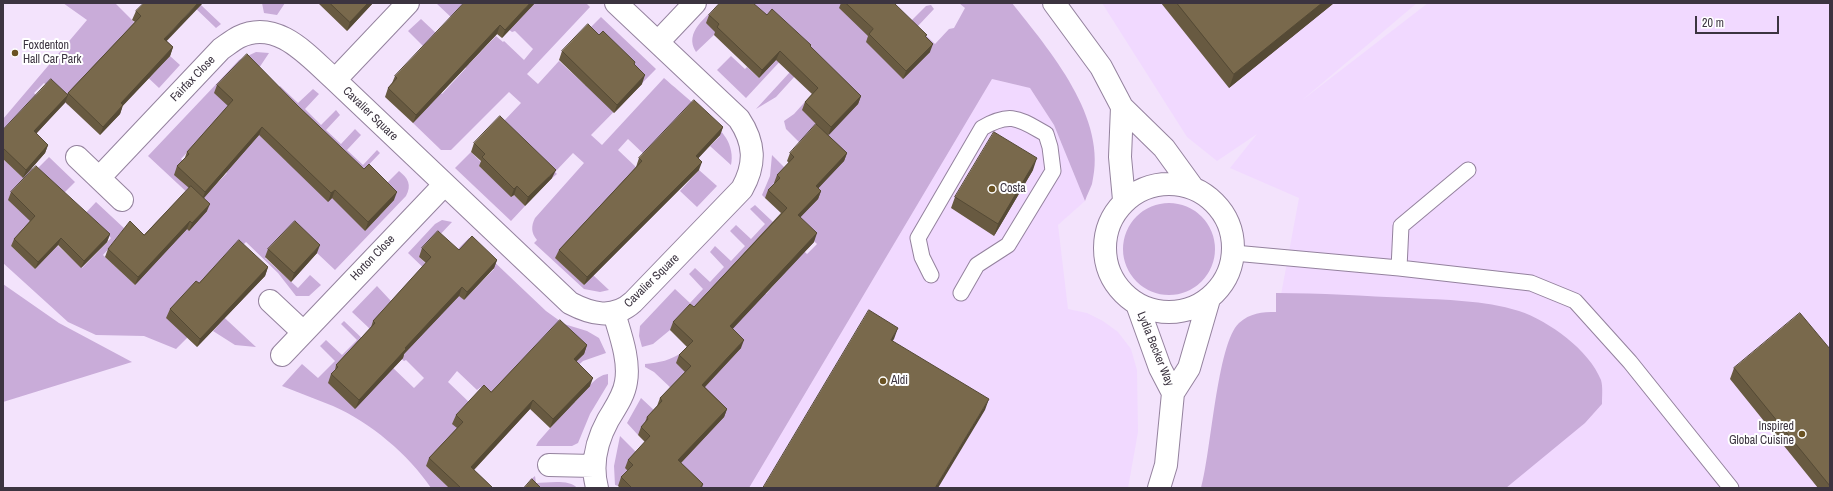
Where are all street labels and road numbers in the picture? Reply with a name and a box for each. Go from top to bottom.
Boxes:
street label: Fairfax Close [168,53,218,105]
street label: Cavalier Square [339,84,401,144]
street label: Horton Close [348,232,398,284]
street label: Cavalier Square [621,251,683,311]
street label: Lydia Becker Way [1134,310,1176,388]

